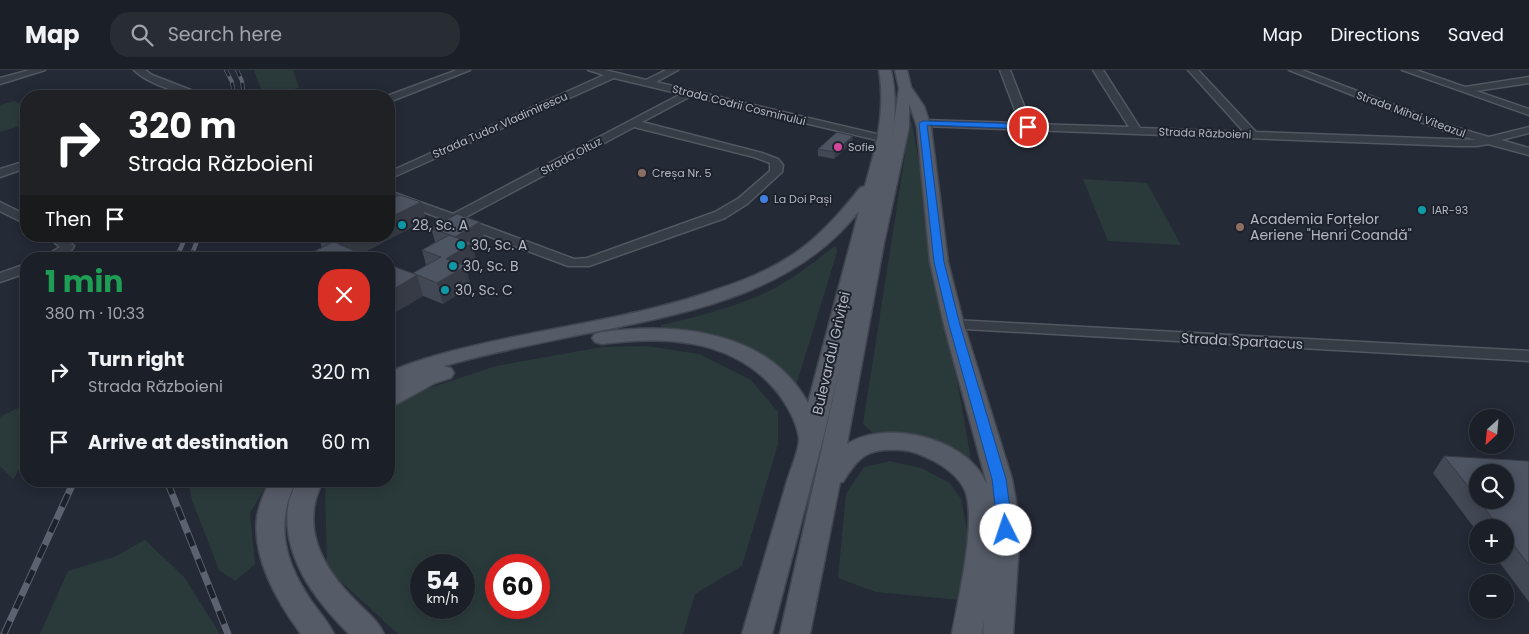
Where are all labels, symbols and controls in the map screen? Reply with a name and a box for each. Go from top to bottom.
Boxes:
search box [110,12,460,57]
text: Map [25,18,80,51]
icon: search [128,21,156,49]
text: Search here [168,21,282,48]
text: Map [1263,22,1302,47]
text: Directions [1330,22,1420,47]
text: Saved [1448,22,1504,47]
street label: Strada Codrii Cosminului [671,81,808,129]
street label: Strada Mihai Viteazul [1354,87,1468,141]
street label: Strada Tudor Vladimirescu [430,88,570,162]
text: 320 m [128,101,236,150]
pin [1007,106,1049,148]
icon: right [45,110,110,175]
icon: arrive [1014,113,1042,141]
street label: Strada Războieni [1158,123,1252,143]
street label: Strada Oituz [538,133,604,179]
place label: Sofie [848,139,875,155]
marker: Sofie [832,141,844,153]
text: Strada Războieni [128,148,313,179]
place label: Creșa Nr. 5 [652,165,712,181]
marker: Creșa Nr. 5 [636,167,648,179]
place label: La Doi Pași [774,191,832,207]
marker: La Doi Pași [758,193,770,205]
place label: IAR-93 [1432,202,1468,218]
marker: IAR-93 [1416,204,1428,216]
icon: arrive [101,205,129,233]
text: Then [45,206,91,233]
place label: Academia Forțelor Aeriene "Henri Coandă" [1250,209,1412,245]
place label: 28, Sc. A [412,215,468,235]
marker: 28, Sc. A [396,219,408,231]
marker: Academia Forțelor Aeriene "Henri Coandă" [1234,221,1246,233]
place label: 30, Sc. A [471,235,527,255]
marker: 30, Sc. A [455,239,467,251]
place label: 30, Sc. B [463,256,519,276]
text: 1 min [45,260,123,303]
marker: 30, Sc. B [447,260,459,272]
button: close [318,269,370,321]
place label: 30, Sc. C [455,280,513,300]
marker: 30, Sc. C [439,284,451,296]
street label: Bulevardul Griviței [807,289,855,417]
text: 380 m · 10:33 [45,302,145,325]
street label: Strada Spartacus [1180,328,1304,354]
text: Turn right [88,346,184,373]
icon: right [45,358,73,386]
text: 320 m [311,359,370,386]
text: Strada Războieni [88,375,223,398]
north arrow [1469,409,1514,454]
map controls [1469,409,1514,619]
icon: arrive [45,428,73,456]
text: Arrive at destination [88,429,289,456]
text: 60 m [321,429,370,456]
button: search [1469,464,1514,509]
position arrow [979,503,1031,555]
button: + [1469,519,1514,564]
speed limit sign: 60 [485,554,550,619]
text: 54 [426,563,459,598]
button: − [1469,574,1514,619]
text: km/h [427,590,458,607]

